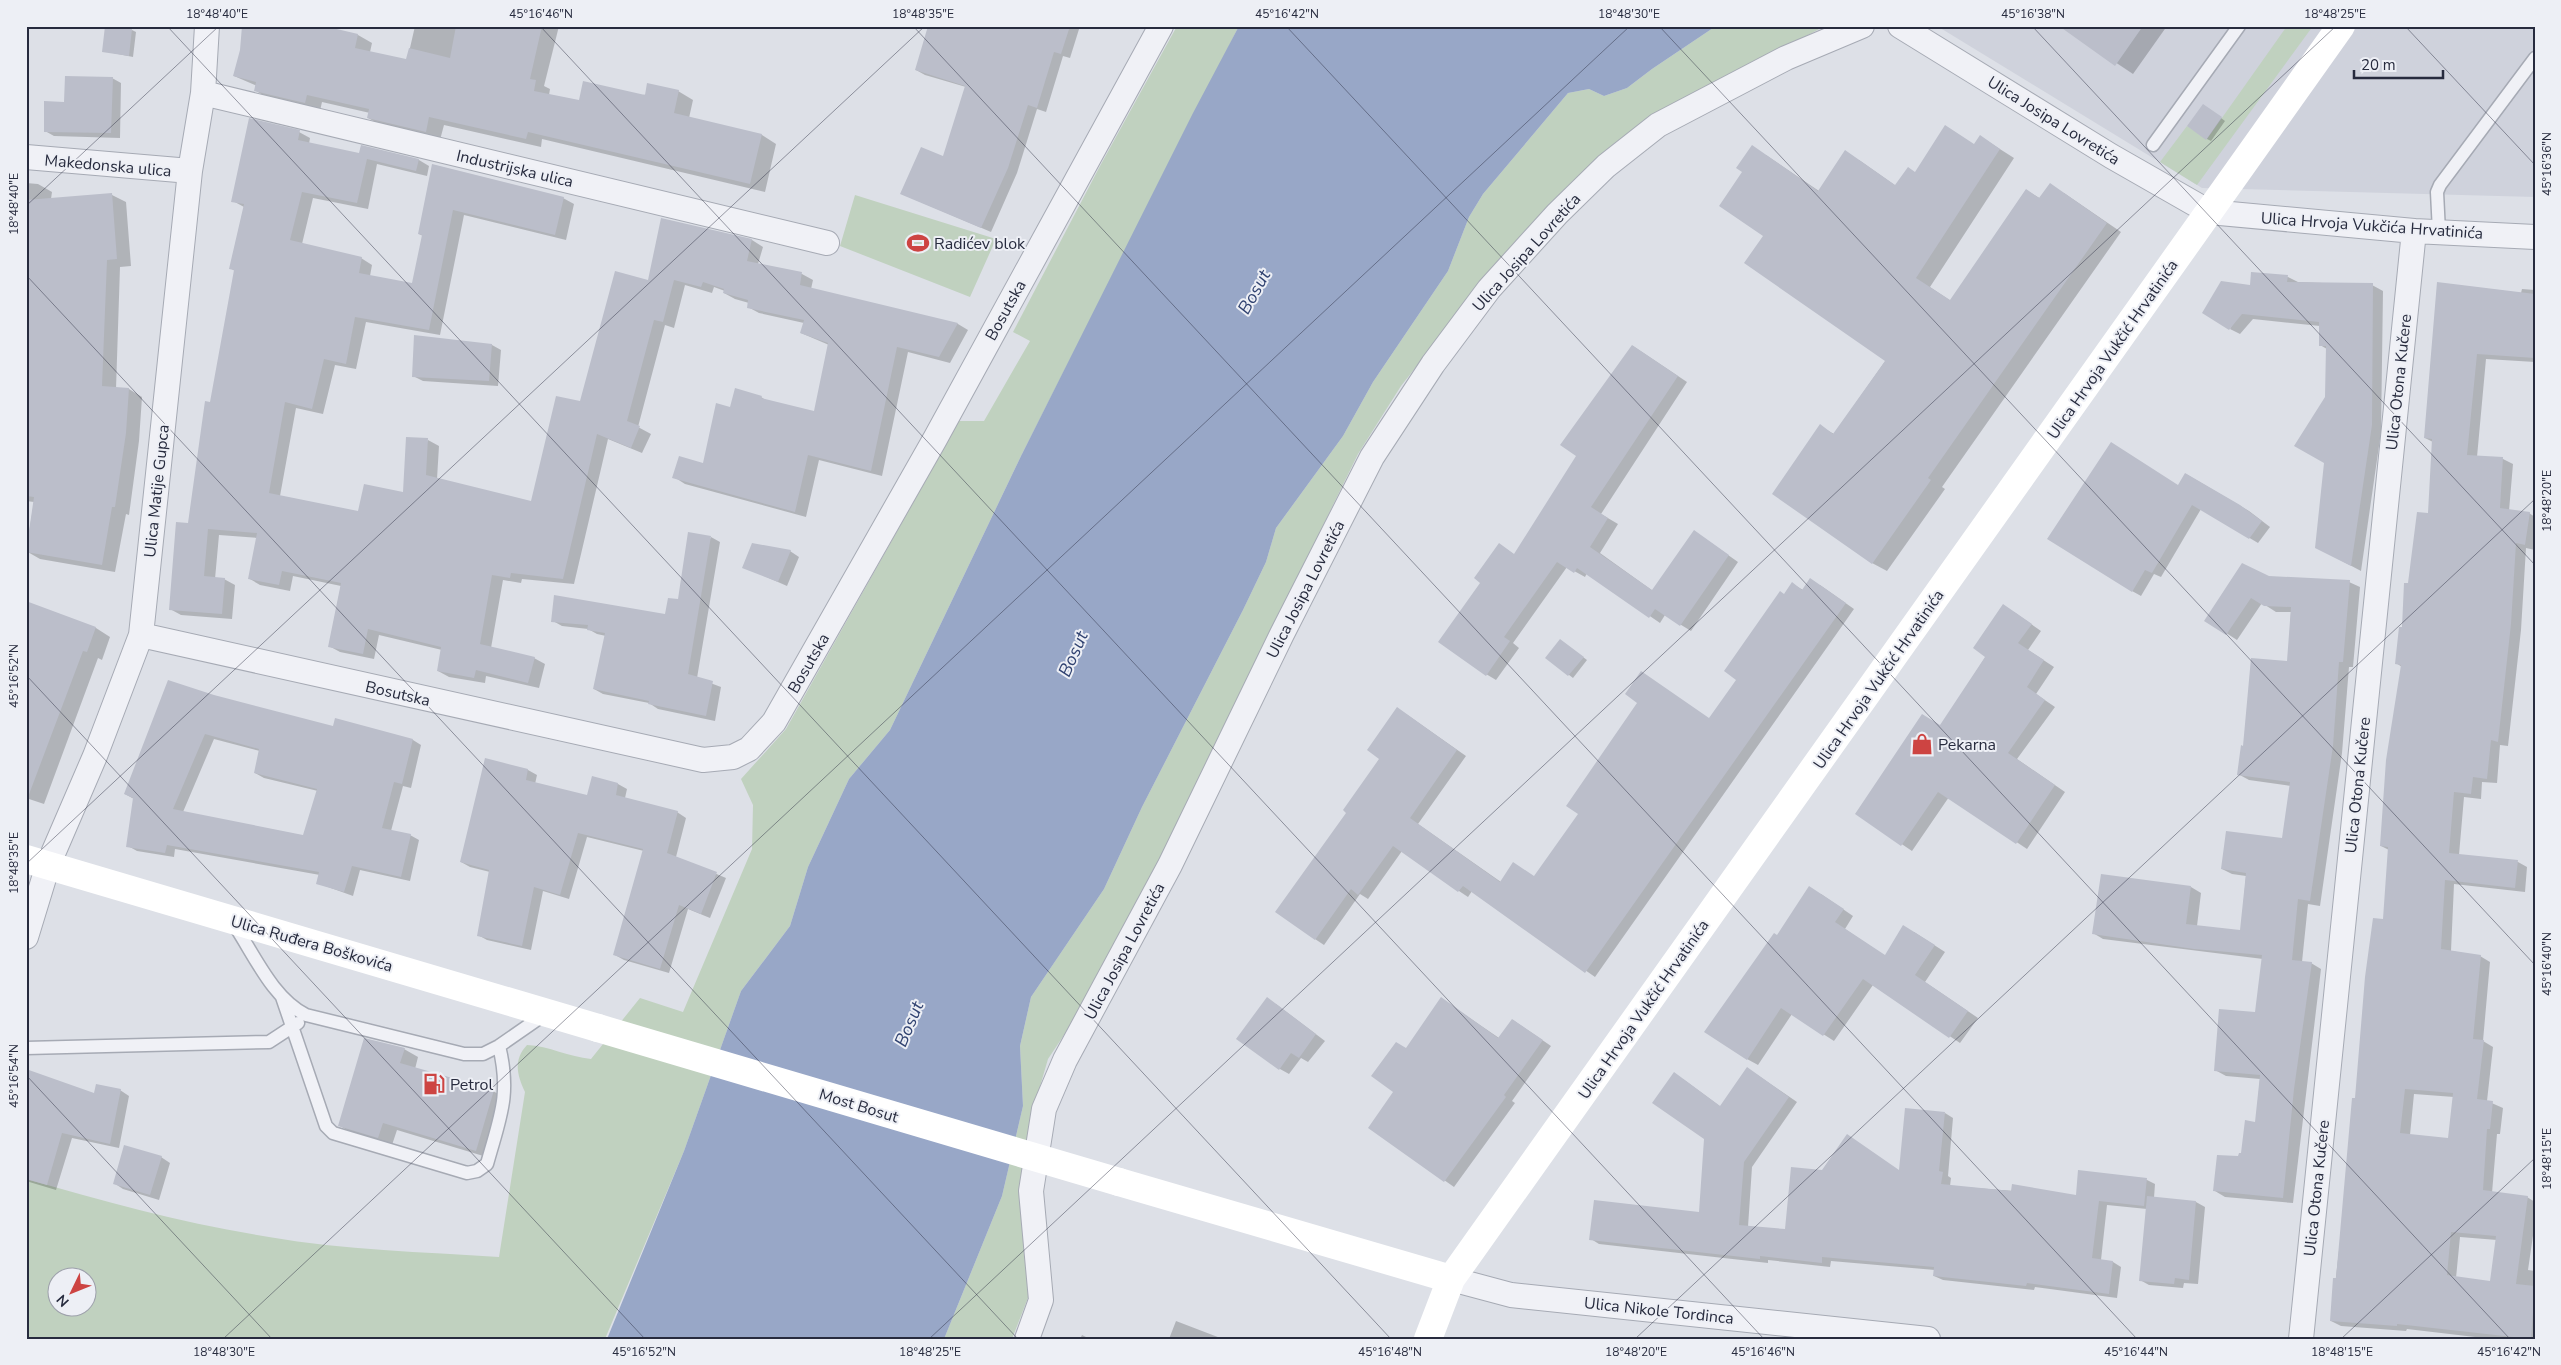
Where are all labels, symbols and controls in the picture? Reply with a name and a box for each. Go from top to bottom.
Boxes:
text: 18°48'40"E [186,6,248,22]
text: 45°16'46"N [509,6,573,22]
text: 18°48'35"E [892,6,954,22]
text: 45°16'42"N [1255,6,1319,22]
text: 18°48'30"E [1598,6,1660,22]
text: 45°16'38"N [2001,6,2065,22]
text: 18°48'25"E [2304,6,2366,22]
scale bar [2354,48,2442,80]
text: 20 m [2361,55,2396,75]
street label: Ulica Josipa Lovretića [1983,71,2124,171]
text: 45°16'36"N [2539,132,2555,196]
street label: Industrijska ulica [454,145,575,193]
street label: Makedonska ulica [44,149,172,182]
text: 18°48'40"E [6,173,22,235]
street label: Ulica Josipa Lovretića [1468,189,1586,317]
street label: Ulica Hrvoja Vukčića Hrvatinića [2260,207,2484,245]
sports icon: Radićev blok [905,230,931,256]
place label: Radićev blok [934,233,1026,255]
street label: Ulica Hrvoja Vukčić Hrvatinića [2042,255,2183,444]
water label: Bosut [1232,265,1276,318]
street label: Bosutska [980,276,1032,345]
street label: Ulica Otona Kučere [2381,313,2417,451]
street label: Ulica Matije Gupca [139,423,175,559]
text: 18°48'20"E [2539,470,2555,532]
street label: Ulica Josipa Lovretića [1262,517,1350,662]
street label: Ulica Hrvoja Vukčić Hrvatinića [1808,585,1949,774]
water label: Bosut [1052,627,1094,680]
street label: Bosutska [783,629,835,698]
text: 45°16'52"N [6,644,22,708]
street label: Bosutska [363,676,432,712]
street label: Ulica Otona Kučere [2340,716,2376,854]
shop icon: Pekarna [1909,731,1935,757]
place label: Pekarna [1938,734,1996,756]
text: 18°48'35"E [6,832,22,894]
street label: Ulica Josipa Lovretića [1079,879,1170,1024]
street label: Ulica Ruđera Boškovića [228,910,395,978]
street label: Ulica Hrvoja Vukčić Hrvatinića [1573,915,1714,1104]
text: 45°16'40"N [2539,932,2555,996]
water label: Bosut [889,997,930,1050]
text: 45°16'54"N [6,1044,22,1108]
fuel station icon: Petrol [421,1071,447,1097]
place label: Petrol [450,1074,493,1096]
street label: Most Bosut [816,1083,901,1129]
street label: Ulica Otona Kučere [2299,1119,2335,1257]
text: 18°48'15"E [2539,1128,2555,1190]
north arrow [48,1268,98,1318]
text: N [52,1290,73,1311]
street label: Ulica Nikole Tordinca [1583,1292,1735,1330]
text: 18°48'30"E [193,1344,255,1360]
text: 45°16'52"N [612,1344,676,1360]
text: 18°48'25"E [899,1344,961,1360]
text: 45°16'48"N [1358,1344,1422,1360]
text: 18°48'20"E [1605,1344,1667,1360]
text: 45°16'46"N [1731,1344,1795,1360]
text: 45°16'44"N [2104,1344,2168,1360]
text: 18°48'15"E [2311,1344,2373,1360]
text: 45°16'42"N [2477,1344,2541,1360]

